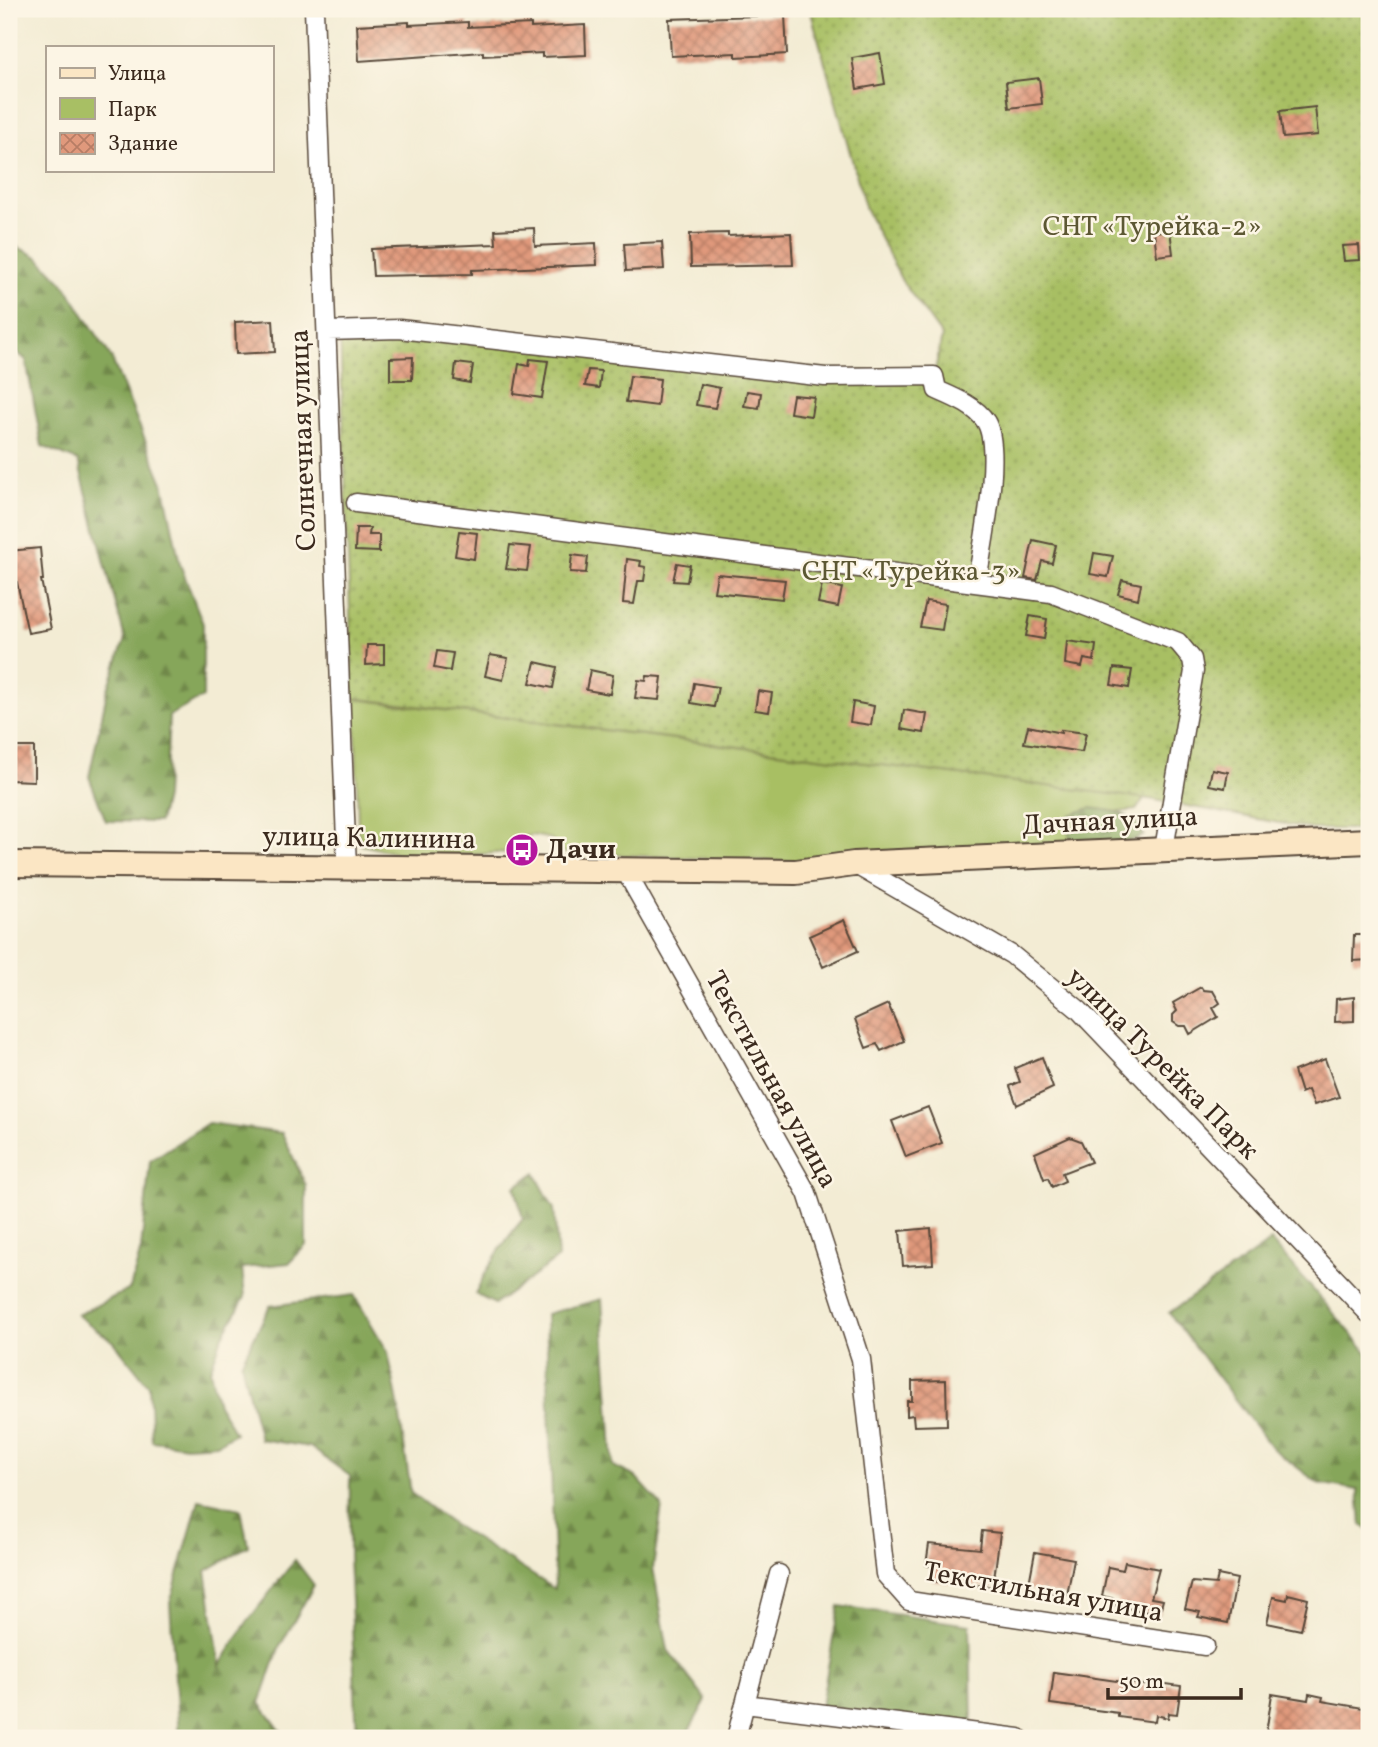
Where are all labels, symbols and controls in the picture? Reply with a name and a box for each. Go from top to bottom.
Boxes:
legend [46,46,273,172]
text: Улица [108,60,166,89]
text: Парк [108,96,157,125]
text: Здание [108,130,178,159]
park label: СНТ «Турейка-2» [1042,208,1262,247]
street label: Солнечная улица [281,328,327,552]
park label: СНТ «Турейка-3» [802,553,1020,592]
street label: Дачная улица [1021,798,1199,846]
street label: улица Калинина [262,818,476,860]
bus stop icon: Дачи [503,831,541,869]
place label: Дачи [546,831,616,870]
street label: улица Турейка Парк [1057,959,1267,1169]
street label: Текстильная улица [695,964,847,1196]
street label: Текстильная улица [920,1553,1166,1633]
scale bar [1108,1656,1242,1700]
text: 50 m [1119,1668,1164,1697]

